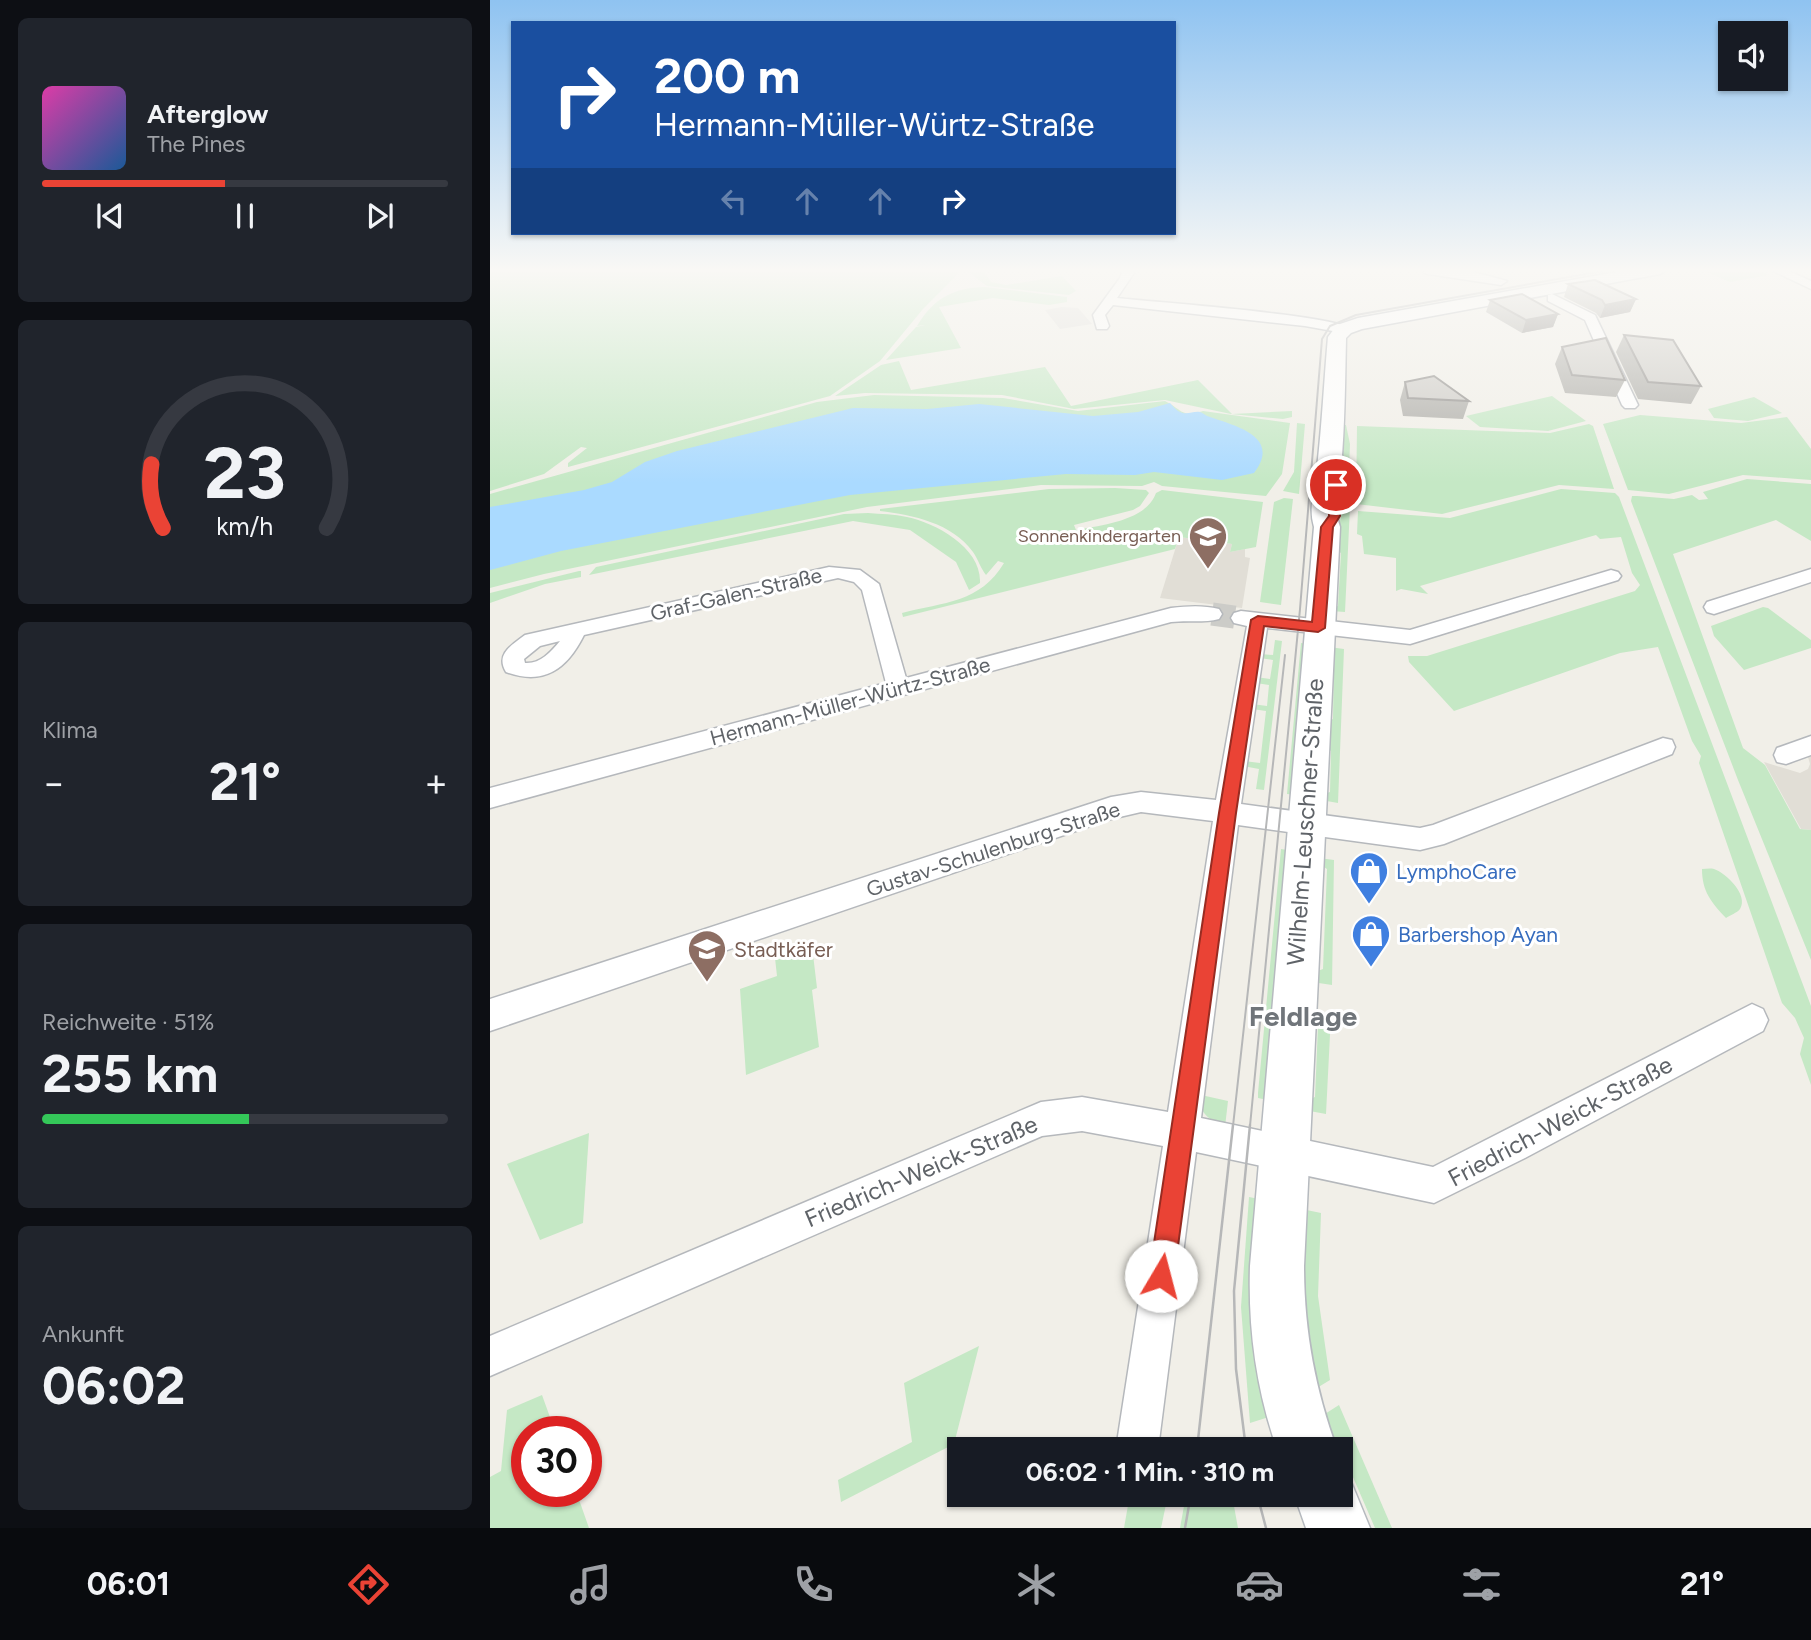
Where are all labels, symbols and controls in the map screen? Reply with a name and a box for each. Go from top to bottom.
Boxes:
map controls [1718,21,1788,91]
button: sound [1718,21,1788,91]
text: 200 m [654,46,800,105]
icon: right [539,49,630,140]
text: Afterglow [147,98,269,130]
text: Hermann-Müller-Würtz-Straße [654,106,1094,144]
text: The Pines [147,130,246,158]
icon: left [715,182,753,220]
icon: ahead [788,182,826,220]
icon: ahead [861,182,899,220]
icon: right [934,182,972,220]
icon: previous [91,197,129,235]
icon: pause [226,197,264,235]
icon: next [361,197,399,235]
text: 23 [204,429,286,516]
pin [1306,455,1366,515]
icon: arrive [1317,466,1355,504]
text: km/h [216,511,274,541]
school or university icon: Sonnenkindergarten [1187,515,1229,570]
place label: Sonnenkindergarten [1018,525,1181,547]
street label: Graf-Galen-Straße [648,562,824,626]
street label: Hermann-Müller-Würtz-Straße [707,652,993,750]
street label: Wilhelm-Leuschner-Straße [1280,677,1330,967]
text: Klima [42,716,98,744]
text: 21° [209,751,281,813]
text: − [42,760,66,806]
text: + [424,760,448,806]
street label: Gustav-Schulenburg-Straße [863,796,1123,902]
shop icon: LymphoCare [1348,850,1390,905]
place label: LymphoCare [1396,859,1516,884]
shop icon: Barbershop Ayan [1350,913,1392,968]
place label: Barbershop Ayan [1398,922,1558,947]
school or university icon: Stadtkäfer [686,928,728,983]
place label: Stadtkäfer [734,937,833,962]
district label: Feldlage [1249,999,1357,1033]
text: Reichweite · 51% [42,1008,214,1036]
text: 255 km [42,1043,218,1105]
street label: Friedrich-Weick-Straße [1443,1050,1677,1192]
street label: Friedrich-Weick-Straße [800,1109,1042,1233]
position arrow [1124,1239,1198,1313]
text: Ankunft [42,1320,124,1348]
text: 06:02 [42,1355,185,1417]
speed limit sign: 30 [511,1416,602,1507]
text: 06:02 · 1 Min. · 310 m [1026,1456,1274,1488]
icon: directions [344,1560,393,1609]
icon: music [566,1560,615,1609]
icon: phone [789,1560,838,1609]
icon: climate [1012,1560,1061,1609]
icon: car [1235,1560,1284,1609]
icon: filters [1457,1560,1506,1609]
text: 06:01 [87,1565,170,1603]
text: 21° [1680,1565,1724,1603]

